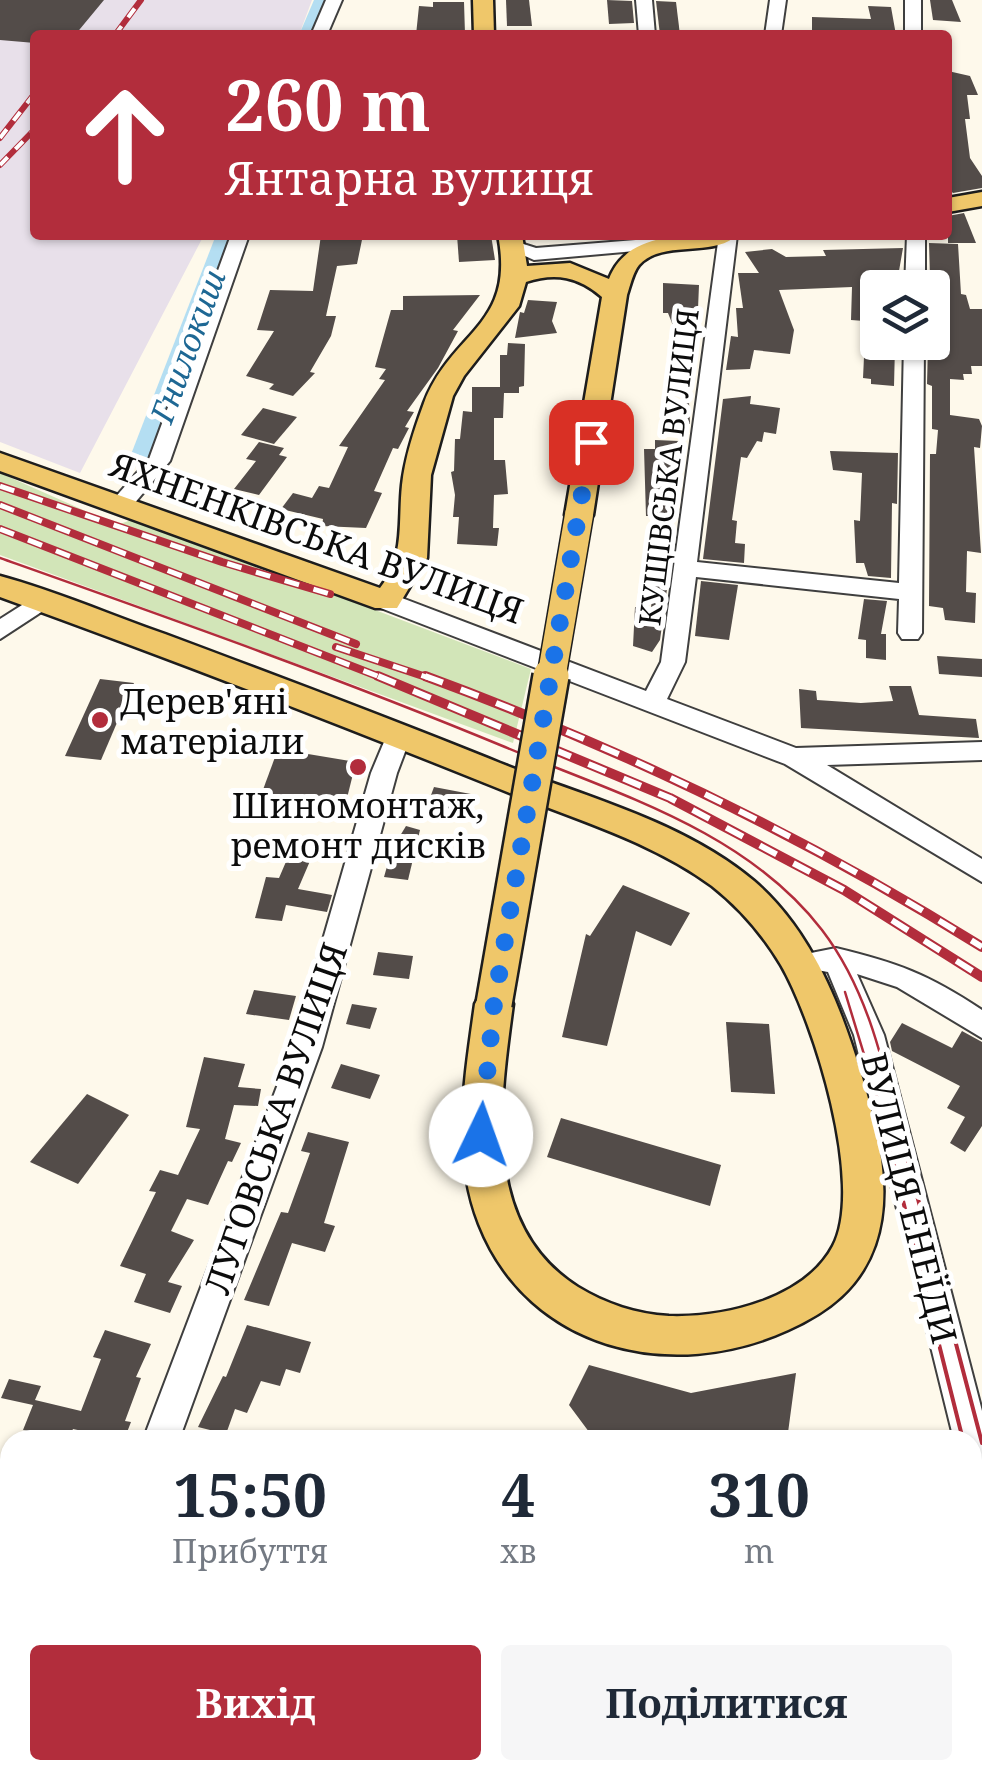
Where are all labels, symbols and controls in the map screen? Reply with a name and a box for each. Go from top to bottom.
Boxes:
text: 260 m [225,56,431,152]
icon: ahead [60,70,190,200]
text: Янтарна вулиця [225,147,594,208]
water label: Гнилокиш [139,263,235,430]
map controls [860,270,950,360]
button: layers [860,270,950,360]
street label: КУЩІВСЬКА ВУЛИЦЯ [628,306,708,628]
pin [549,400,634,485]
icon: arrive [564,415,619,470]
street label: ЯХНЕНКІВСЬКА ВУЛИЦЯ [103,440,530,634]
place label: Дерев'янi матерiали [120,677,305,764]
marker: Дерев'янi матерiали [89,709,111,731]
marker: Шиномонтаж, ремонт дисків [347,756,369,778]
place label: Шиномонтаж, ремонт дисків [230,781,486,868]
street label: ЛУГОВСЬКА ВУЛИЦЯ [193,936,357,1300]
street label: ВУЛИЦЯ ЕНЕЇДИ [851,1048,969,1348]
position arrow [429,1083,533,1187]
text: 15:50 [173,1453,327,1535]
text: 4 [501,1453,535,1535]
text: 310 [708,1453,810,1535]
text: Прибуття [172,1529,328,1572]
text: хв [500,1529,536,1572]
text: m [744,1529,774,1572]
button: Вихід [30,1645,481,1760]
button: Поділитися [501,1645,952,1760]

